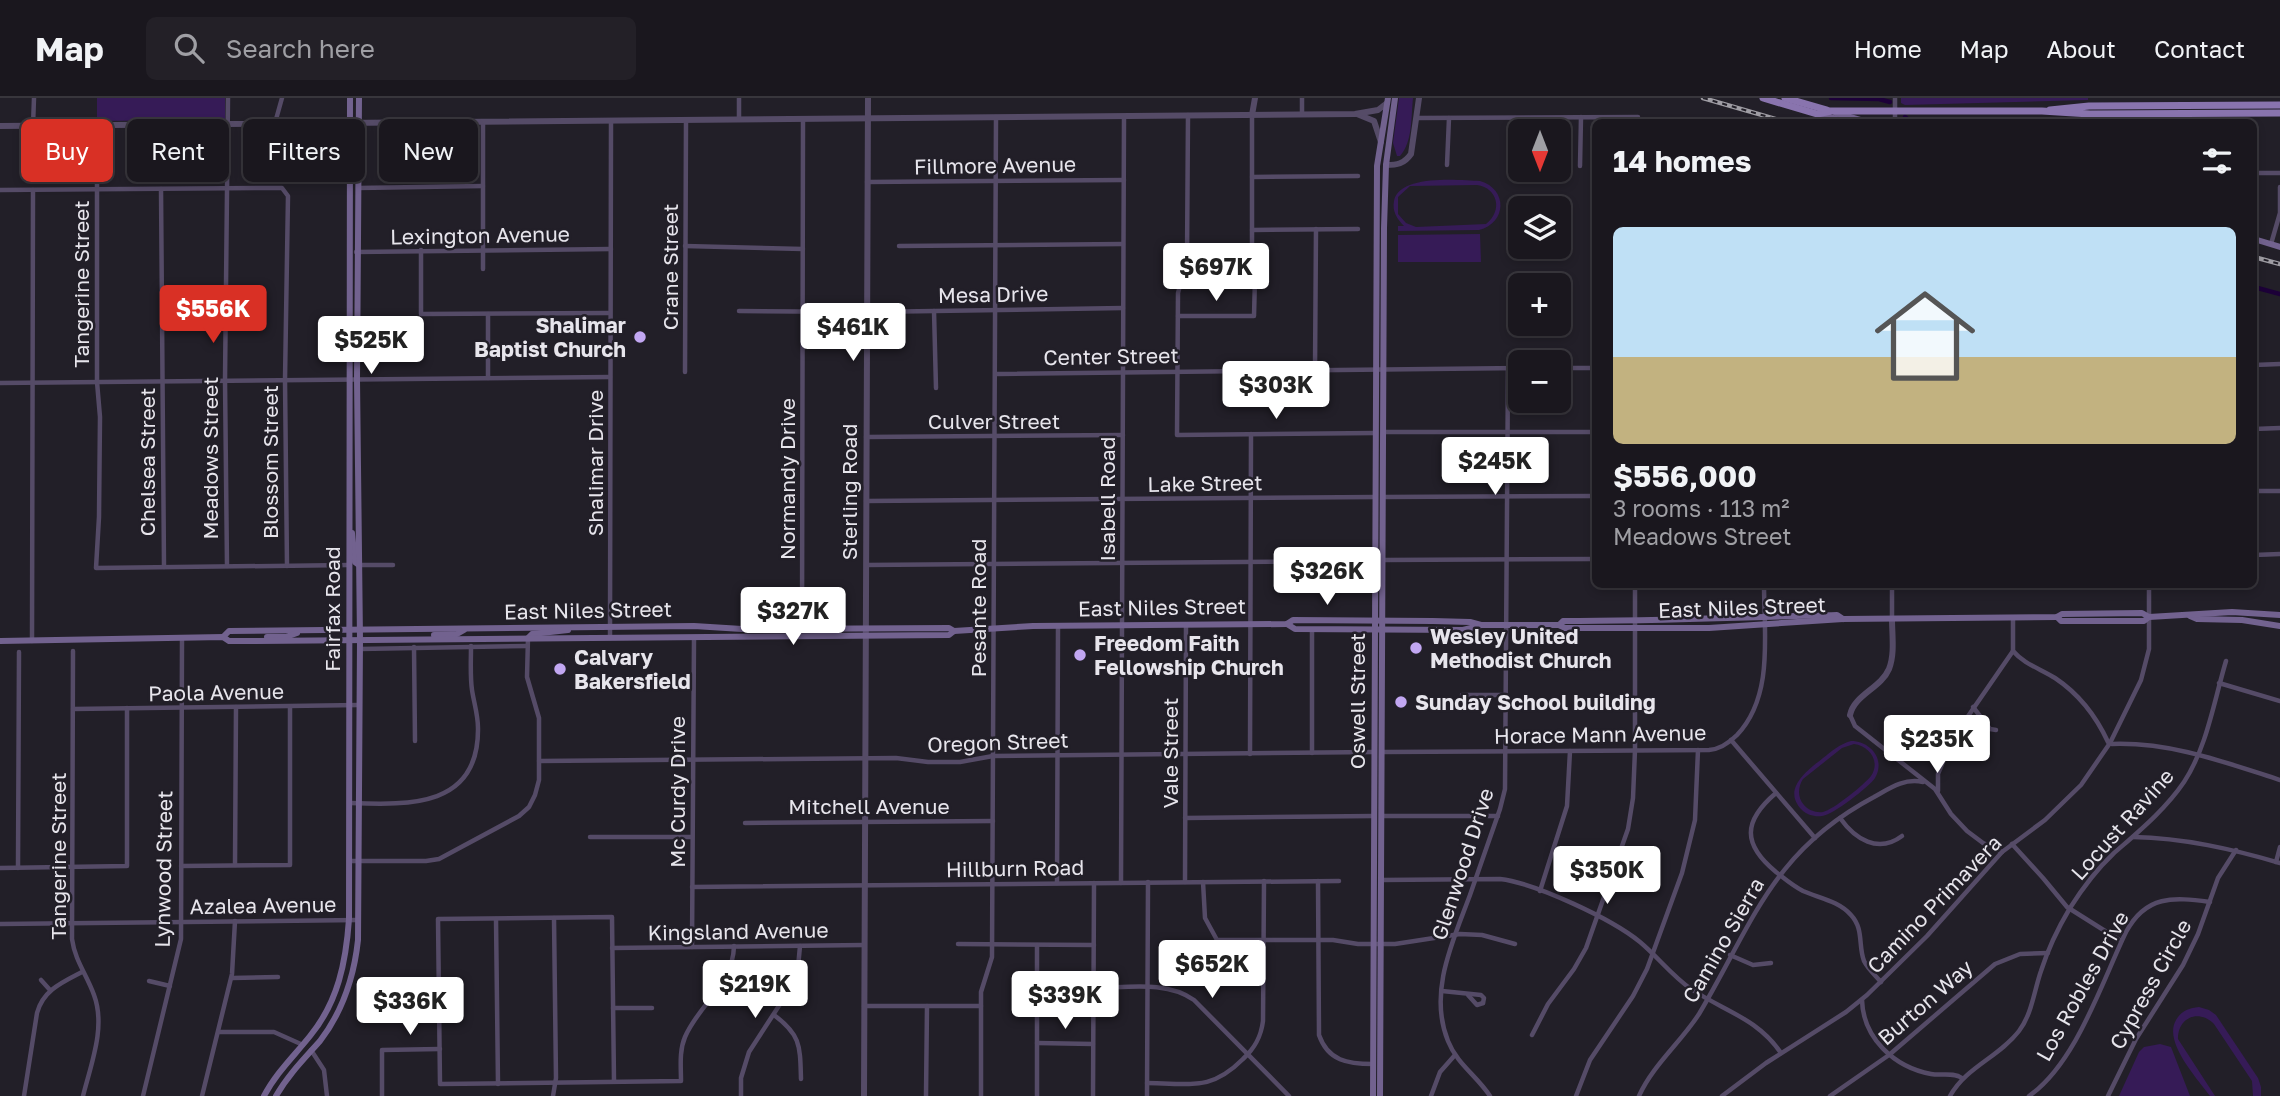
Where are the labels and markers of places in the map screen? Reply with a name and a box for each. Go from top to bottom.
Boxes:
pin: $697K [1167,244,1265,303]
pin: $556K [164,286,262,345]
pin: $461K [804,303,902,363]
place label: Shalimar Baptist Church [474,312,626,362]
pin: $525K [322,316,420,376]
marker: Shalimar Baptist Church [632,329,648,345]
pin: $303K [1227,362,1325,421]
pin: $245K [1446,438,1544,497]
pin: $326K [1278,547,1376,607]
pin: $327K [744,588,842,647]
place label: Wesley United Methodist Church [1430,623,1611,673]
place label: Freedom Faith Fellowship Church [1094,630,1284,680]
marker: Wesley United Methodist Church [1408,640,1424,656]
place label: Calvary Bakersfield [574,644,691,694]
marker: Freedom Faith Fellowship Church [1072,647,1088,663]
marker: Calvary Bakersfield [552,661,568,677]
place label: Sunday School building [1415,689,1656,715]
marker: Sunday School building [1393,694,1409,710]
pin: $235K [1888,716,1986,775]
pin: $350K [1558,846,1656,906]
pin: $652K [1163,940,1261,1000]
pin: $219K [706,960,804,1020]
pin: $339K [1016,972,1114,1031]
pin: $336K [361,978,459,1037]

